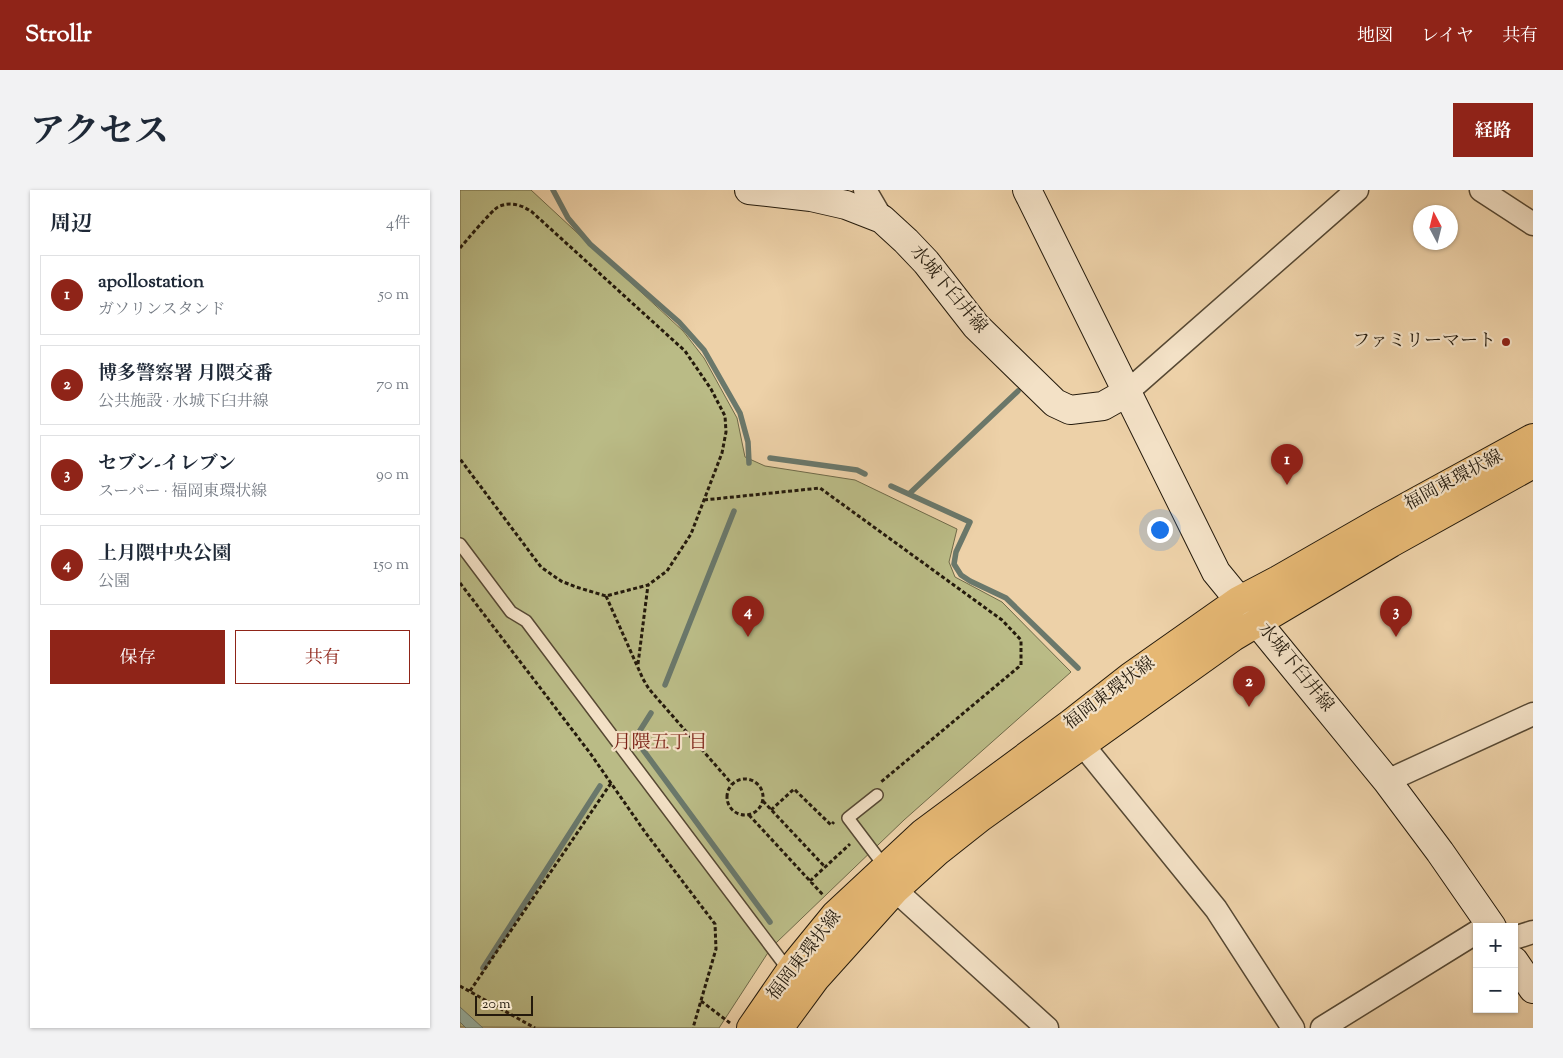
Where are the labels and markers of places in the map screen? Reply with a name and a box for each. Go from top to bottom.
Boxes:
place label: ファミリーマート [1352,329,1496,355]
marker: ファミリーマート [1500,336,1512,348]
pin: 1 [1271,444,1303,485]
pin: 4 [732,596,764,637]
pin: 3 [1380,596,1412,637]
pin: 2 [1233,666,1265,707]

